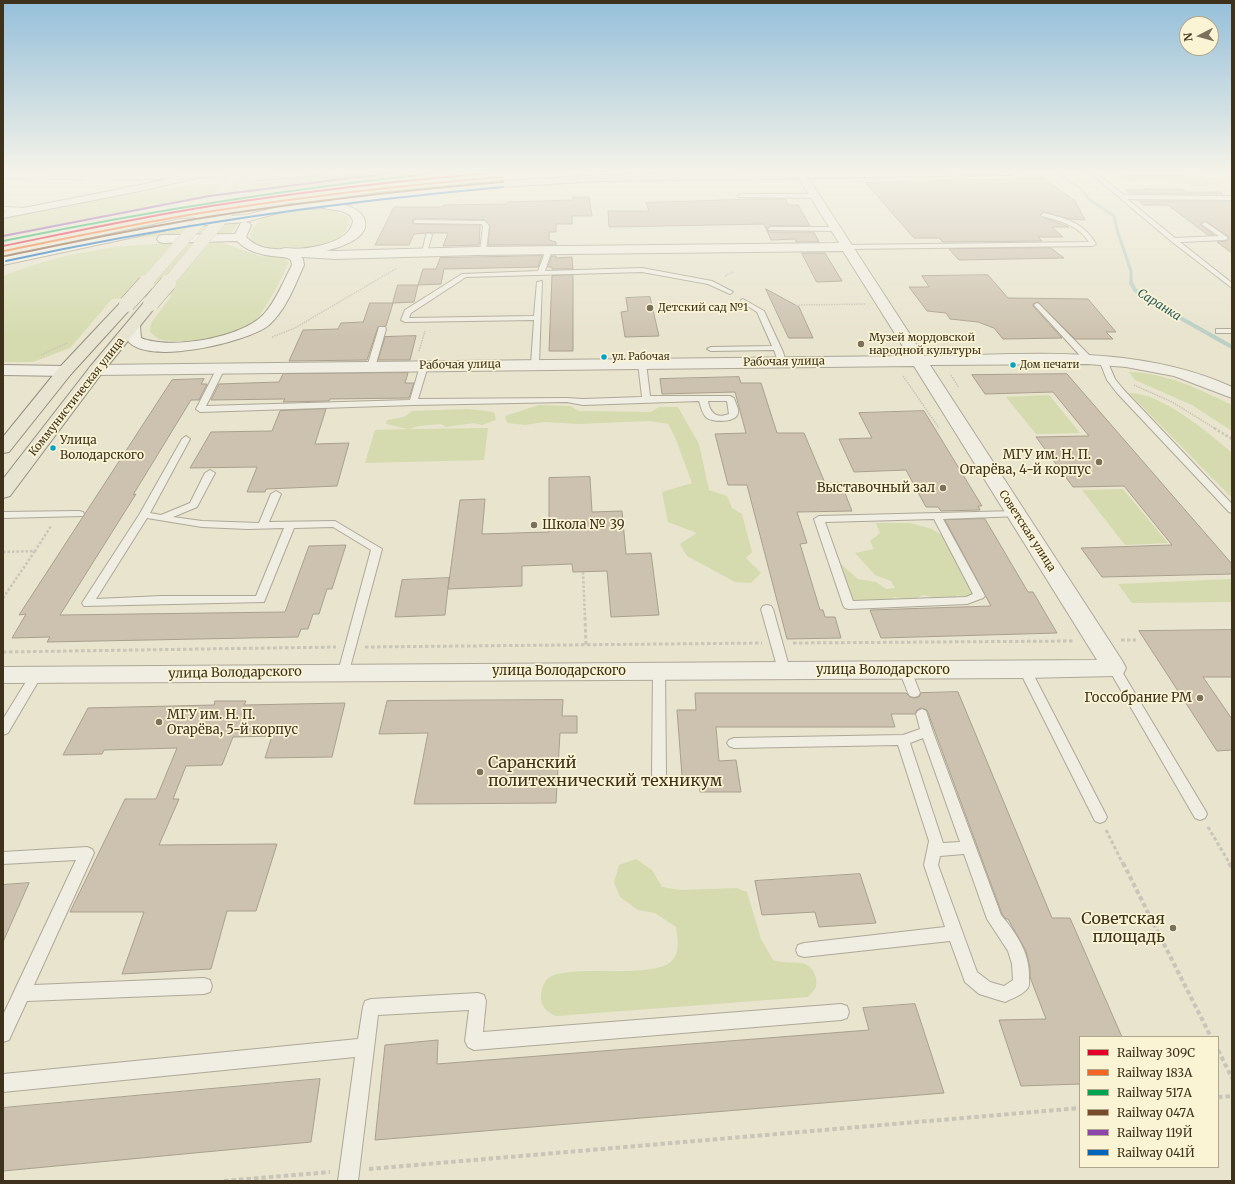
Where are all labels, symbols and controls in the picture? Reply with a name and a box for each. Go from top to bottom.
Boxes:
north arrow [1179,16,1219,56]
text: N [1181,32,1195,42]
water label: Саранка [1134,286,1184,324]
place label: Детский сад №1 [658,301,748,315]
marker: Детский сад №1 [645,303,655,313]
place label: Музей мордовской народной культуры [869,331,981,357]
street label: Коммунистическая улица [27,335,127,459]
marker: Музей мордовской народной культуры [856,339,866,349]
place label: ул. Рабочая [612,351,670,363]
marker: ул. Рабочая [599,352,609,362]
street label: Рабочая улица [743,355,825,369]
street label: Рабочая улица [419,358,501,372]
place label: Дом печати [1020,359,1079,371]
marker: Дом печати [1008,360,1018,370]
place label: Улица Володарского [60,434,144,462]
marker: Улица Володарского [48,443,58,453]
place label: МГУ им. Н. П. Огарёва, 4-й корпус [960,447,1091,478]
marker: МГУ им. Н. П. Огарёва, 4-й корпус [1094,457,1104,467]
place label: Выставочный зал [817,480,935,496]
marker: Выставочный зал [938,483,948,493]
street label: Советская улица [996,488,1058,574]
place label: Школа № 39 [542,517,625,533]
marker: Школа № 39 [529,520,539,530]
street label: улица Володарского [816,662,950,678]
street label: улица Володарского [492,663,626,679]
street label: улица Володарского [168,664,302,682]
place label: Госсобрание РМ [1084,690,1192,706]
marker: Госсобрание РМ [1195,693,1205,703]
place label: МГУ им. Н. П. Огарёва, 5-й корпус [167,707,298,738]
marker: МГУ им. Н. П. Огарёва, 5-й корпус [154,717,164,727]
place label: Саранский политехнический техникум [488,753,722,791]
marker: Саранский политехнический техникум [475,767,485,777]
place label: Советская площадь [1081,909,1165,947]
marker: Советская площадь [1168,923,1178,933]
legend [1079,1036,1219,1168]
text: Railway 309С [1117,1045,1195,1060]
text: Railway 183А [1117,1065,1193,1080]
text: Railway 517А [1117,1085,1192,1100]
text: Railway 047А [1117,1105,1195,1120]
text: Railway 119Й [1117,1125,1192,1140]
text: Railway 041Й [1117,1145,1195,1160]

